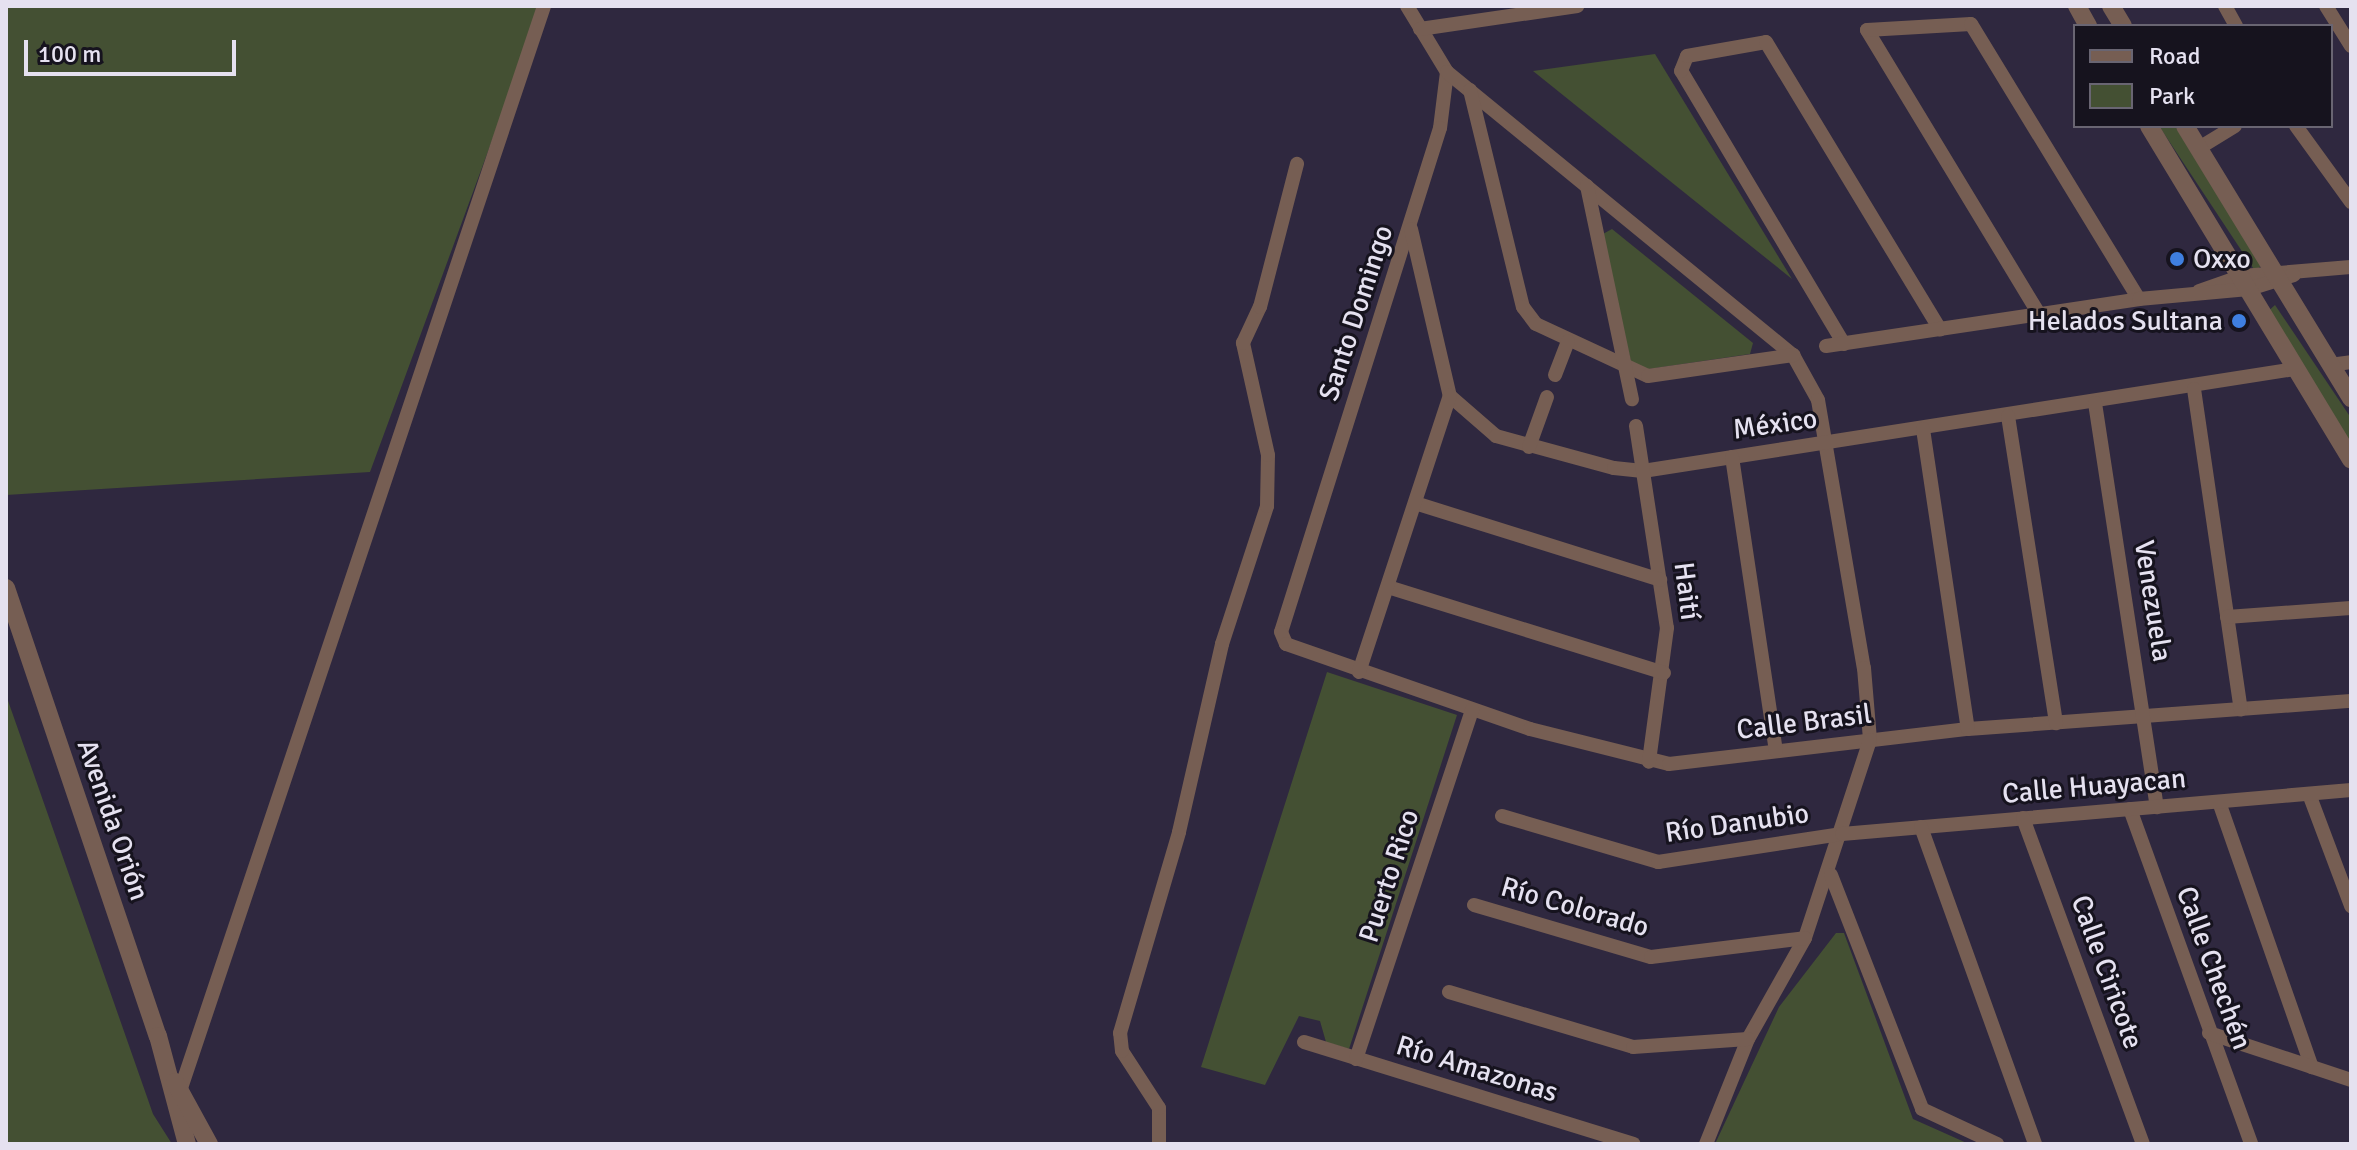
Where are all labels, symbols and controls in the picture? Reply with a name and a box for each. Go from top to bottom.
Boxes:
scale bar [28,24,240,74]
legend [2073,24,2333,128]
text: 100 m [38,39,101,69]
text: Road [2149,41,2200,71]
text: Park [2149,81,2195,111]
street label: Santo Domingo [1312,221,1400,405]
place label: Oxxo [2193,242,2251,276]
marker: Oxxo [2168,250,2186,268]
place label: Helados Sultana [2028,304,2223,338]
marker: Helados Sultana [2230,312,2248,330]
street label: México [1731,401,1819,447]
street label: Venezuela [2127,538,2179,664]
street label: Haití [1667,560,1707,622]
street label: Calle Brasil [1735,697,1873,747]
street label: Avenida Orión [70,735,156,905]
street label: Calle Huayacan [2001,761,2187,811]
street label: Río Danubio [1663,796,1811,850]
street label: Puerto Rico [1352,805,1426,947]
street label: Río Colorado [1497,870,1653,944]
street label: Calle Chechén [2169,882,2259,1054]
street label: Calle Ciricote [2064,891,2150,1053]
street label: Río Amazonas [1392,1029,1562,1109]

